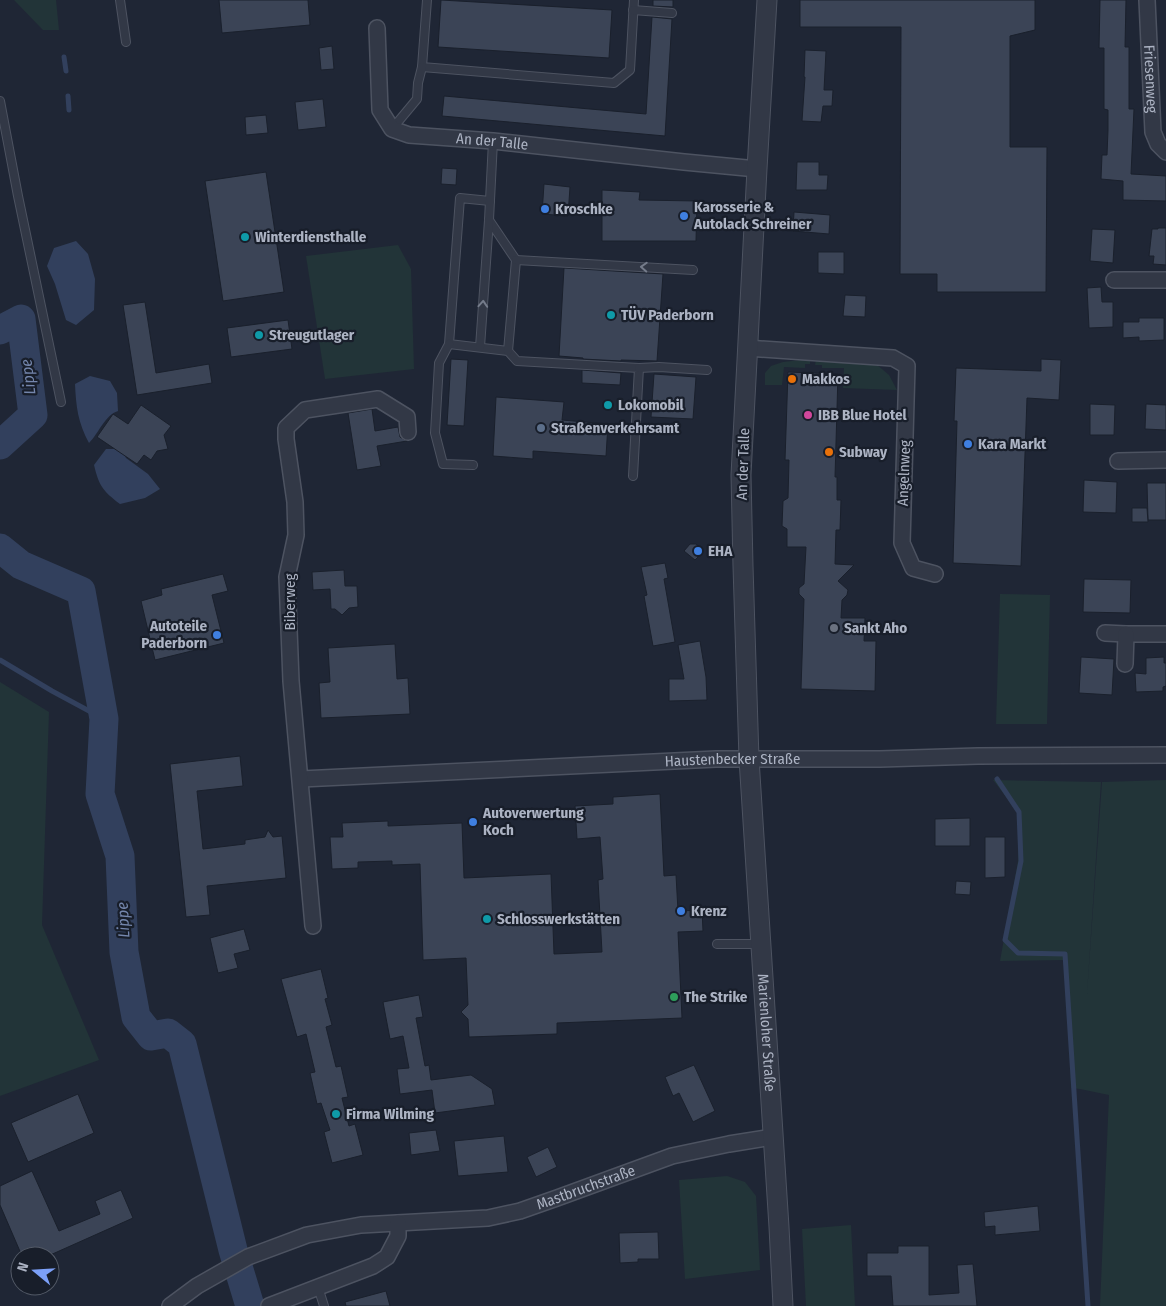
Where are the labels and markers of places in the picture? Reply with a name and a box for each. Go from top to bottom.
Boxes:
place label: Karosserie & Autolack Schreiner [693,198,812,233]
place label: Kroschke [555,200,613,218]
marker: Kroschke [539,203,551,215]
marker: Karosserie & Autolack Schreiner [678,210,690,222]
place label: Winterdiensthalle [255,228,367,246]
marker: Winterdiensthalle [239,231,251,243]
place label: TÜV Paderborn [621,306,714,324]
marker: TÜV Paderborn [605,309,617,321]
place label: Streugutlager [269,326,355,344]
marker: Streugutlager [253,329,265,341]
place label: Makkos [802,370,850,388]
marker: Makkos [786,373,798,385]
place label: Lokomobil [618,396,685,414]
marker: Lokomobil [602,399,614,411]
place label: IBB Blue Hotel [818,406,908,424]
marker: IBB Blue Hotel [802,409,814,421]
place label: Straßenverkehrsamt [551,419,680,437]
marker: Straßenverkehrsamt [535,422,547,434]
place label: Kara Markt [978,435,1047,453]
marker: Kara Markt [962,438,974,450]
place label: Subway [839,443,888,461]
marker: Subway [823,446,835,458]
place label: EHA [708,542,733,560]
marker: EHA [692,545,704,557]
place label: Autoteile Paderborn [141,617,207,652]
place label: Sankt Aho [844,619,907,637]
marker: Sankt Aho [828,622,840,634]
marker: Autoteile Paderborn [211,629,223,641]
place label: Autoverwertung Koch [482,804,584,839]
marker: Autoverwertung Koch [467,816,479,828]
place label: Krenz [691,902,727,920]
marker: Krenz [675,905,687,917]
place label: Schlosswerkstätten [497,910,620,928]
marker: Schlosswerkstätten [481,913,493,925]
place label: The Strike [684,988,748,1006]
marker: The Strike [668,991,680,1003]
place label: Firma Wilming [346,1105,434,1123]
marker: Firma Wilming [330,1108,342,1120]

